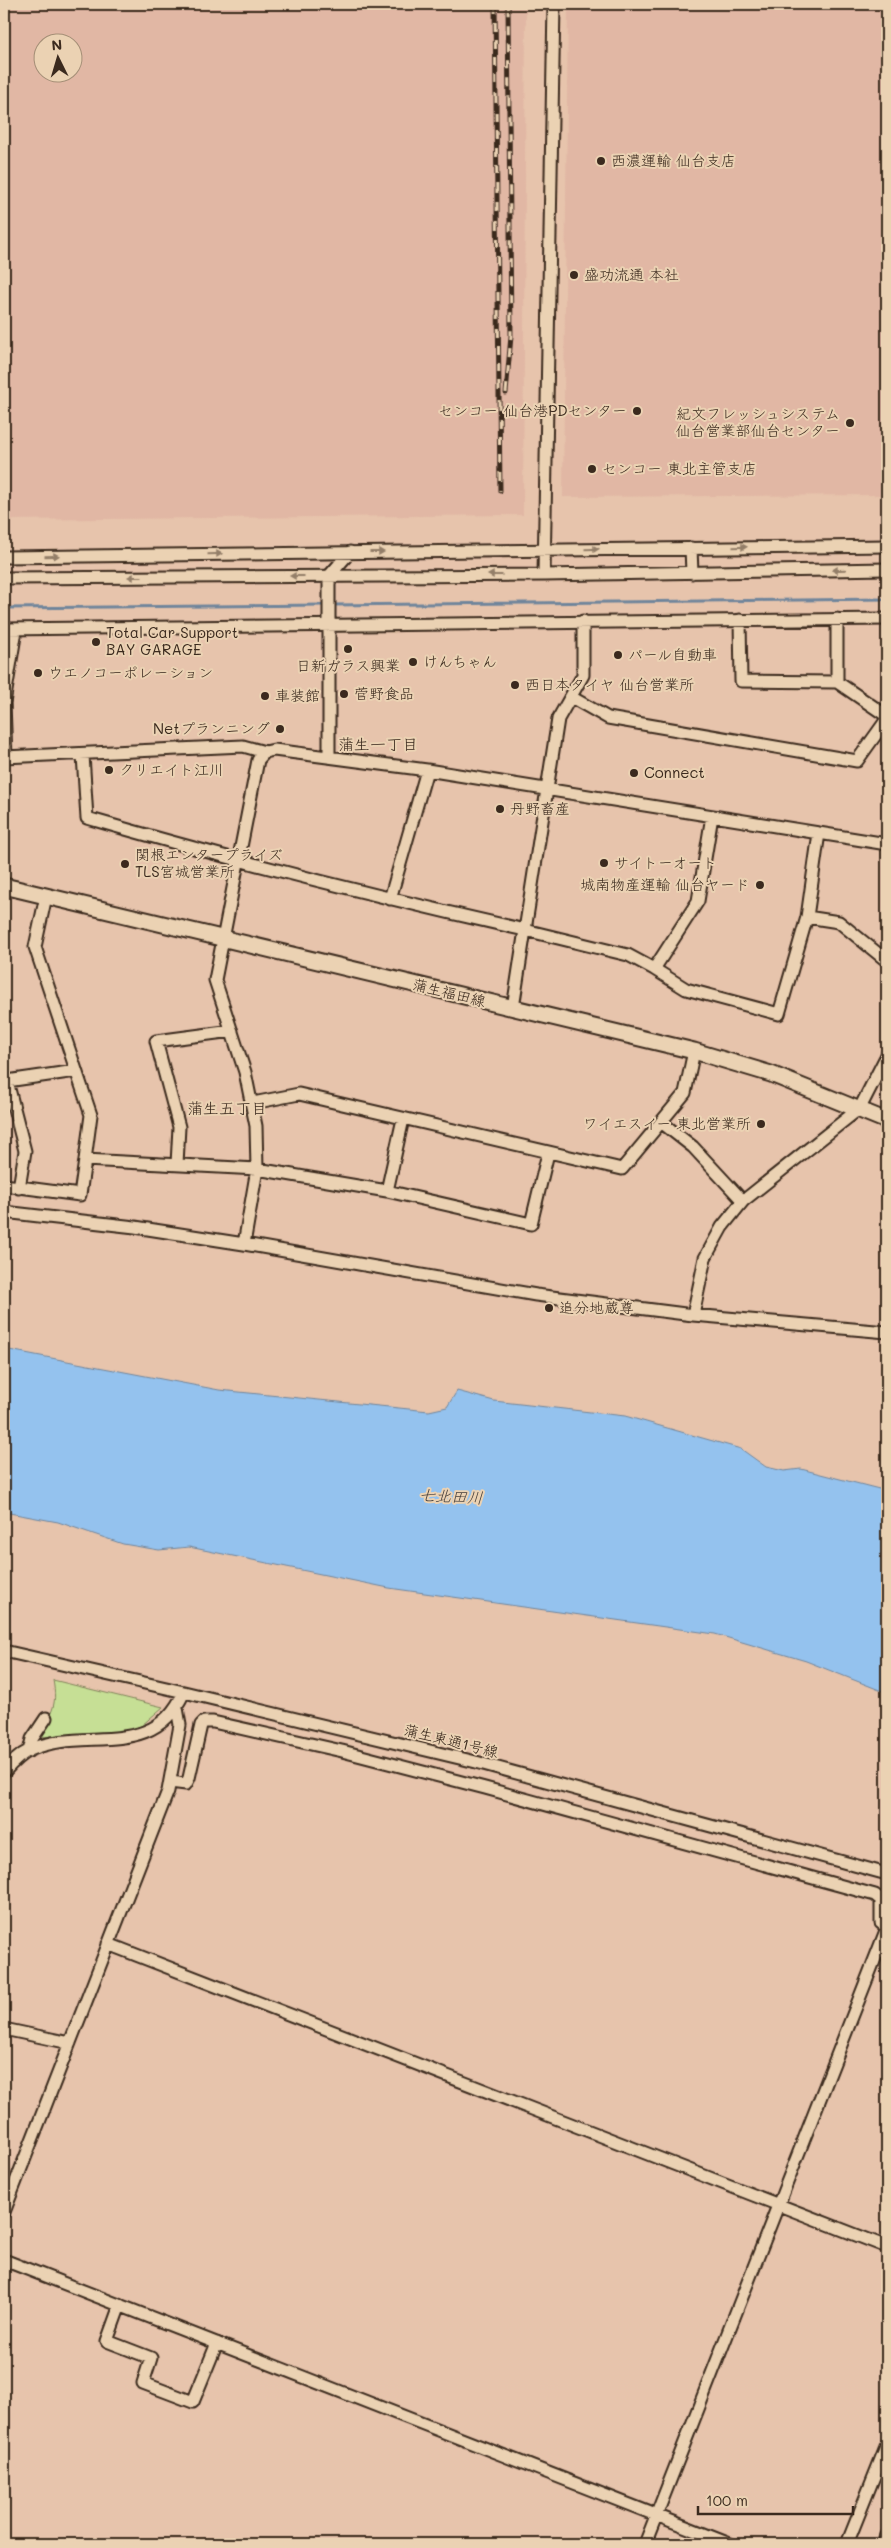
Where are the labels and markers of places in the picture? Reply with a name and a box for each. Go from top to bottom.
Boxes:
place label: 西濃運輸 仙台支店 [611,150,736,170]
marker: 西濃運輸 仙台支店 [595,155,607,167]
place label: 盛功流通 本社 [584,264,679,284]
marker: 盛功流通 本社 [568,269,580,281]
place label: センコー 仙台港PDセンター [438,400,627,420]
place label: 紀文フレッシュシステム 仙台営業部仙台センター [676,403,840,440]
marker: センコー 仙台港PDセンター [631,405,643,417]
marker: 紀文フレッシュシステム 仙台営業部仙台センター [844,417,856,429]
place label: センコー 東北主管支店 [602,458,757,478]
marker: センコー 東北主管支店 [586,463,598,475]
place label: Total Car Support BAY GARAGE [106,622,238,659]
marker: Total Car Support BAY GARAGE [90,636,102,648]
marker: 日新ガラス興業 [342,643,354,655]
place label: パール自動車 [628,644,717,664]
marker: パール自動車 [612,649,624,661]
place label: けんちゃん [423,651,497,671]
place label: 日新ガラス興業 [296,655,400,675]
marker: けんちゃん [407,656,419,668]
place label: ウエノコーポレーション [48,662,213,682]
marker: ウエノコーポレーション [32,667,44,679]
place label: 西日本タイヤ 仙台営業所 [525,674,694,694]
marker: 西日本タイヤ 仙台営業所 [509,679,521,691]
place label: 菅野食品 [354,683,414,703]
place label: 車装館 [275,685,320,705]
marker: 菅野食品 [338,688,350,700]
marker: 車装館 [259,690,271,702]
place label: Netプランニング [153,718,270,738]
marker: Netプランニング [274,723,286,735]
place label: クリエイト江川 [119,759,224,779]
place label: Connect [644,762,705,782]
marker: クリエイト江川 [103,764,115,776]
marker: Connect [628,767,640,779]
place label: 丹野畜産 [510,798,570,818]
marker: 丹野畜産 [494,803,506,815]
place label: 関根エンタープライズ TLS宮城営業所 [135,844,283,881]
place label: サイトーオート [614,852,717,872]
marker: サイトーオート [598,857,610,869]
marker: 関根エンタープライズ TLS宮城営業所 [119,858,131,870]
place label: 城南物産運輸 仙台ヤード [580,874,750,894]
marker: 城南物産運輸 仙台ヤード [754,879,766,891]
place label: ワイエスイー 東北営業所 [582,1113,751,1133]
marker: ワイエスイー 東北営業所 [755,1118,767,1130]
place label: 追分地蔵尊 [559,1297,634,1317]
marker: 追分地蔵尊 [543,1302,555,1314]

